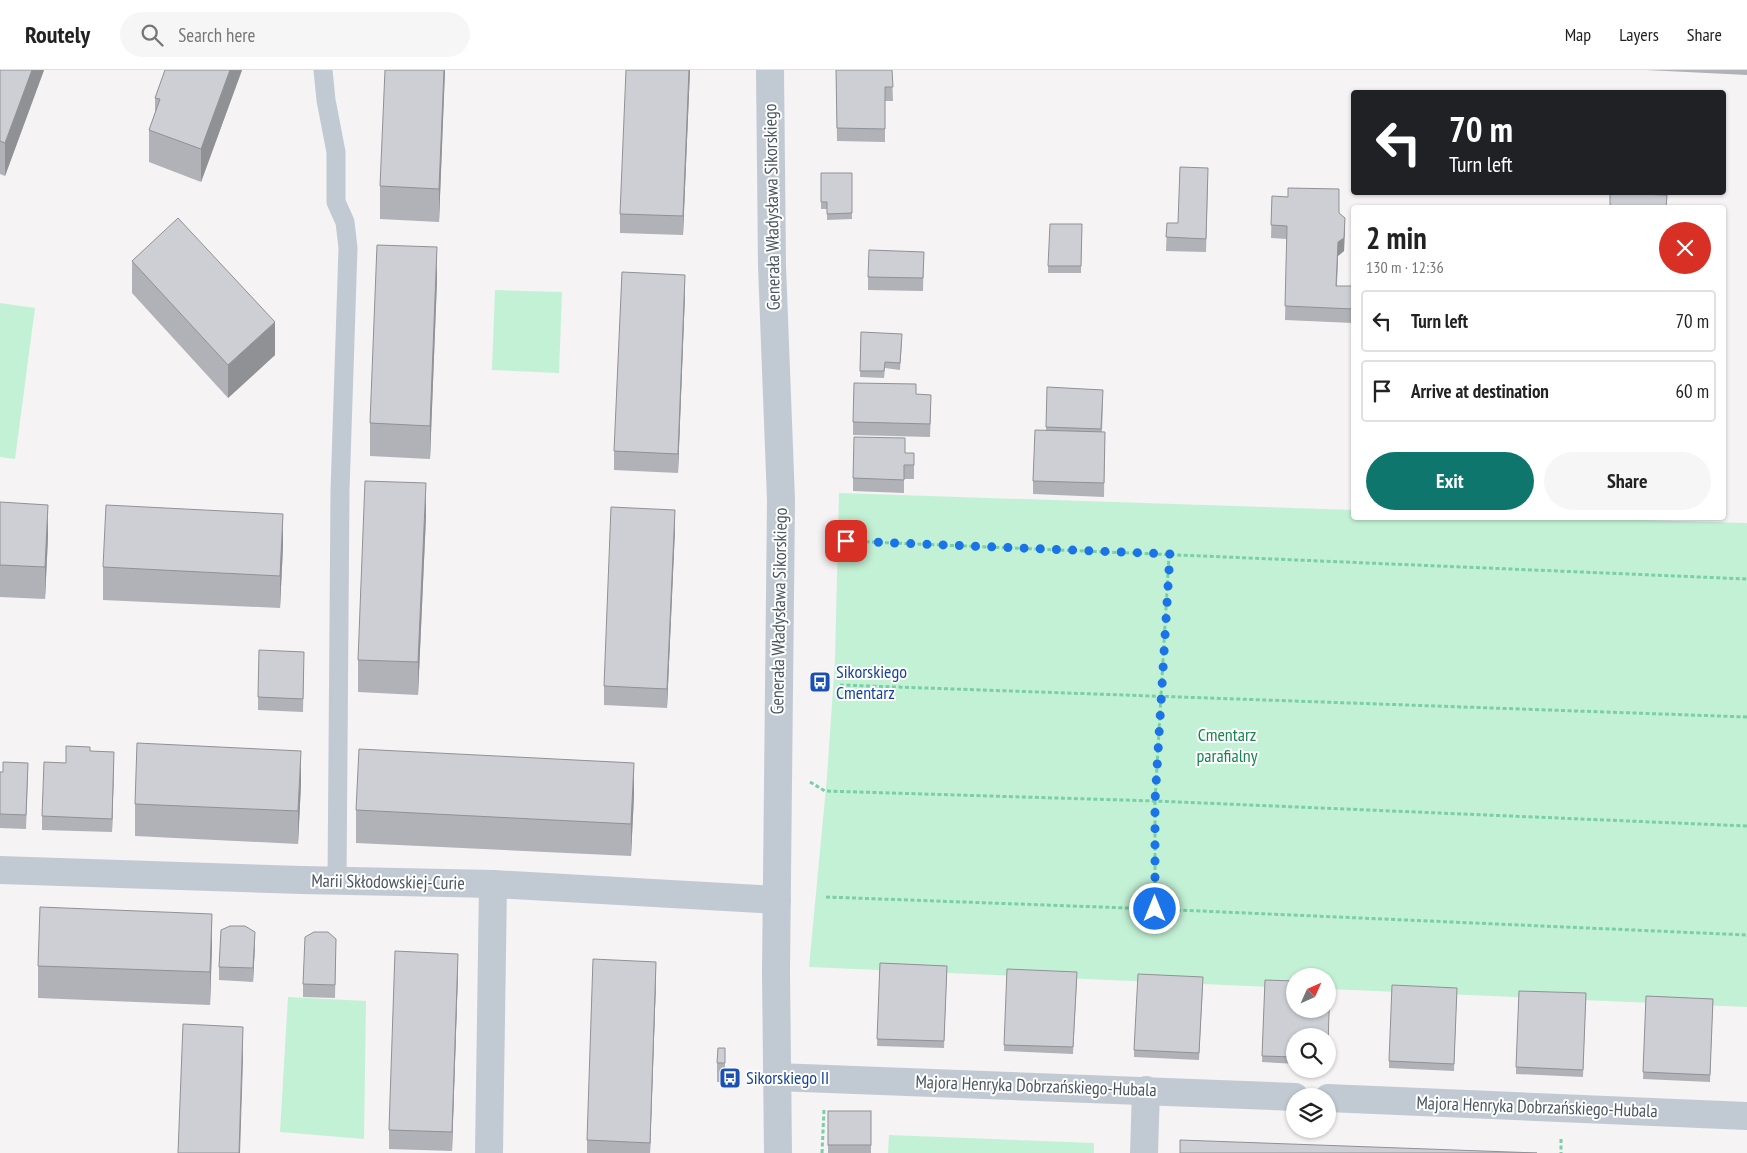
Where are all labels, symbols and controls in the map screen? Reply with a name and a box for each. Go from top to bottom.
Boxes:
search box [120,12,470,57]
text: Routely [25,19,90,50]
icon: search [138,21,166,49]
text: Search here [178,23,255,47]
text: Map [1565,23,1591,46]
text: Layers [1619,23,1659,46]
text: Share [1687,23,1722,46]
street label: Generała Władysława Sikorskiego [758,103,785,311]
text: 70 m [1449,106,1513,152]
icon: left [1366,110,1431,175]
text: Turn left [1449,150,1513,178]
text: 2 min [1366,218,1427,257]
button: close [1659,222,1711,274]
text: 130 m · 12:36 [1366,257,1444,277]
icon: left [1368,307,1396,335]
text: Turn left [1411,309,1468,333]
text: 70 m [1676,309,1709,333]
icon: arrive [1368,377,1396,405]
text: Arrive at destination [1411,379,1549,403]
text: 60 m [1676,379,1709,403]
button: Exit [1366,452,1534,510]
button: Share [1544,452,1711,510]
street label: Generała Władysława Sikorskiego [765,507,792,715]
pin [825,520,867,562]
icon: arrive [832,527,860,555]
place label: Sikorskiego Cmentarz [836,660,907,704]
bus stop icon: Sikorskiego Cmentarz [808,670,832,694]
park label: Cmentarz parafialny [1196,723,1258,767]
street label: Marii Skłodowskiej-Curie [311,869,465,894]
position arrow [1128,882,1180,934]
north arrow [1286,968,1336,1018]
map controls [1286,968,1336,1138]
button: search [1286,1028,1336,1078]
bus stop icon: Sikorskiego II [718,1066,742,1090]
place label: Sikorskiego II [746,1066,829,1089]
street label: Majora Henryka Dobrzańskiego-Hubala [915,1070,1157,1101]
button: layers [1286,1088,1336,1138]
street label: Majora Henryka Dobrzańskiego-Hubala [1416,1091,1658,1122]

